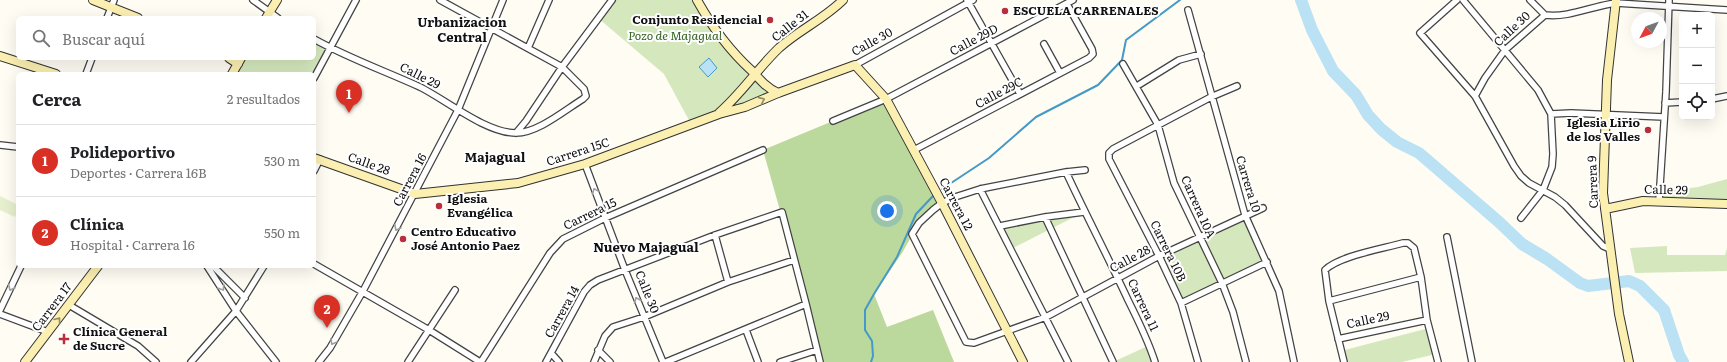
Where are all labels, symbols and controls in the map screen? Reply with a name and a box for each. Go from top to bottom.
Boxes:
place label: ESCUELA CARRENALES [1013,1,1159,19]
street label: Calle 31 [767,5,812,45]
marker: ESCUELA CARRENALES [1000,6,1010,16]
street label: Calle 30 [1489,6,1534,50]
place label: Conjunto Residencial [632,10,763,28]
district label: Urbanizacion Central [417,12,507,46]
north arrow [1631,12,1667,48]
map controls [1679,12,1715,120]
button: + [1679,12,1715,48]
marker: Conjunto Residencial [765,15,775,25]
search box [16,16,316,60]
street label: Calle 29D [946,19,1001,59]
street label: Calle 30 [848,22,895,60]
park label: Pozo de Majagual [628,26,723,44]
icon: search [30,27,52,49]
text: Buscar aquí [62,27,145,50]
button: − [1679,48,1715,84]
street label: Calle 29 [397,57,444,93]
street label: Calle 29C [971,72,1026,112]
pin: 1 [336,80,362,113]
button: locate [1679,84,1715,120]
text: Cerca [32,86,81,111]
text: 2 resultados [227,89,300,108]
one-way arrow [757,97,765,105]
place label: Iglesia Lirio de los Valles [1566,113,1641,145]
marker: Iglesia Lirio de los Valles [1643,125,1653,135]
street label: Carrera 15C [544,132,612,170]
text: Polideportivo [70,140,175,163]
street label: Calle 28 [346,147,393,179]
district label: Majagual [465,147,526,166]
street label: Carrera 16 [388,149,431,209]
text: 1 [42,151,48,170]
text: 530 m [264,151,300,170]
street label: Carrera 10 [1232,153,1266,214]
street label: Carrera 9 [1582,155,1602,209]
text: Deportes · Carrera 16B [70,163,207,182]
street label: Carrera 10A [1177,172,1221,241]
street label: Carrera 12 [935,174,978,233]
street label: Calle 29 [1644,180,1688,198]
one-way arrow [592,188,600,195]
place label: Iglesia Evangélica [447,189,513,221]
street label: Carrera 15 [560,192,619,234]
marker: Iglesia Evangélica [434,201,444,211]
your location [877,201,897,221]
text: Clínica [70,212,124,235]
street label: Carrera 10B [1146,217,1192,284]
place label: Centro Educativo José Antonio Paez [411,222,520,254]
text: 2 [42,223,48,242]
text: 550 m [264,223,300,242]
one-way arrow [394,224,401,232]
marker: Centro Educativo José Antonio Paez [398,234,408,244]
text: Hospital · Carrera 16 [70,235,195,254]
district label: Nuevo Majagual [593,237,699,256]
street label: Calle 28 [1106,240,1154,276]
street label: Calle 30 [631,268,665,316]
street label: Carrera 11 [1124,275,1164,334]
street label: Carrera 17 [27,278,76,335]
street label: Carrera 14 [539,282,583,341]
one-way arrow [8,284,16,291]
one-way arrow [217,284,224,291]
pin: 2 [314,295,340,328]
one-way arrow [634,296,642,303]
street label: Calle 29 [1345,306,1391,332]
one-way arrow [53,317,60,324]
place label: Clínica General de Sucre [73,322,168,354]
marker: Clínica General de Sucre [58,333,70,345]
one-way arrow [331,338,338,345]

